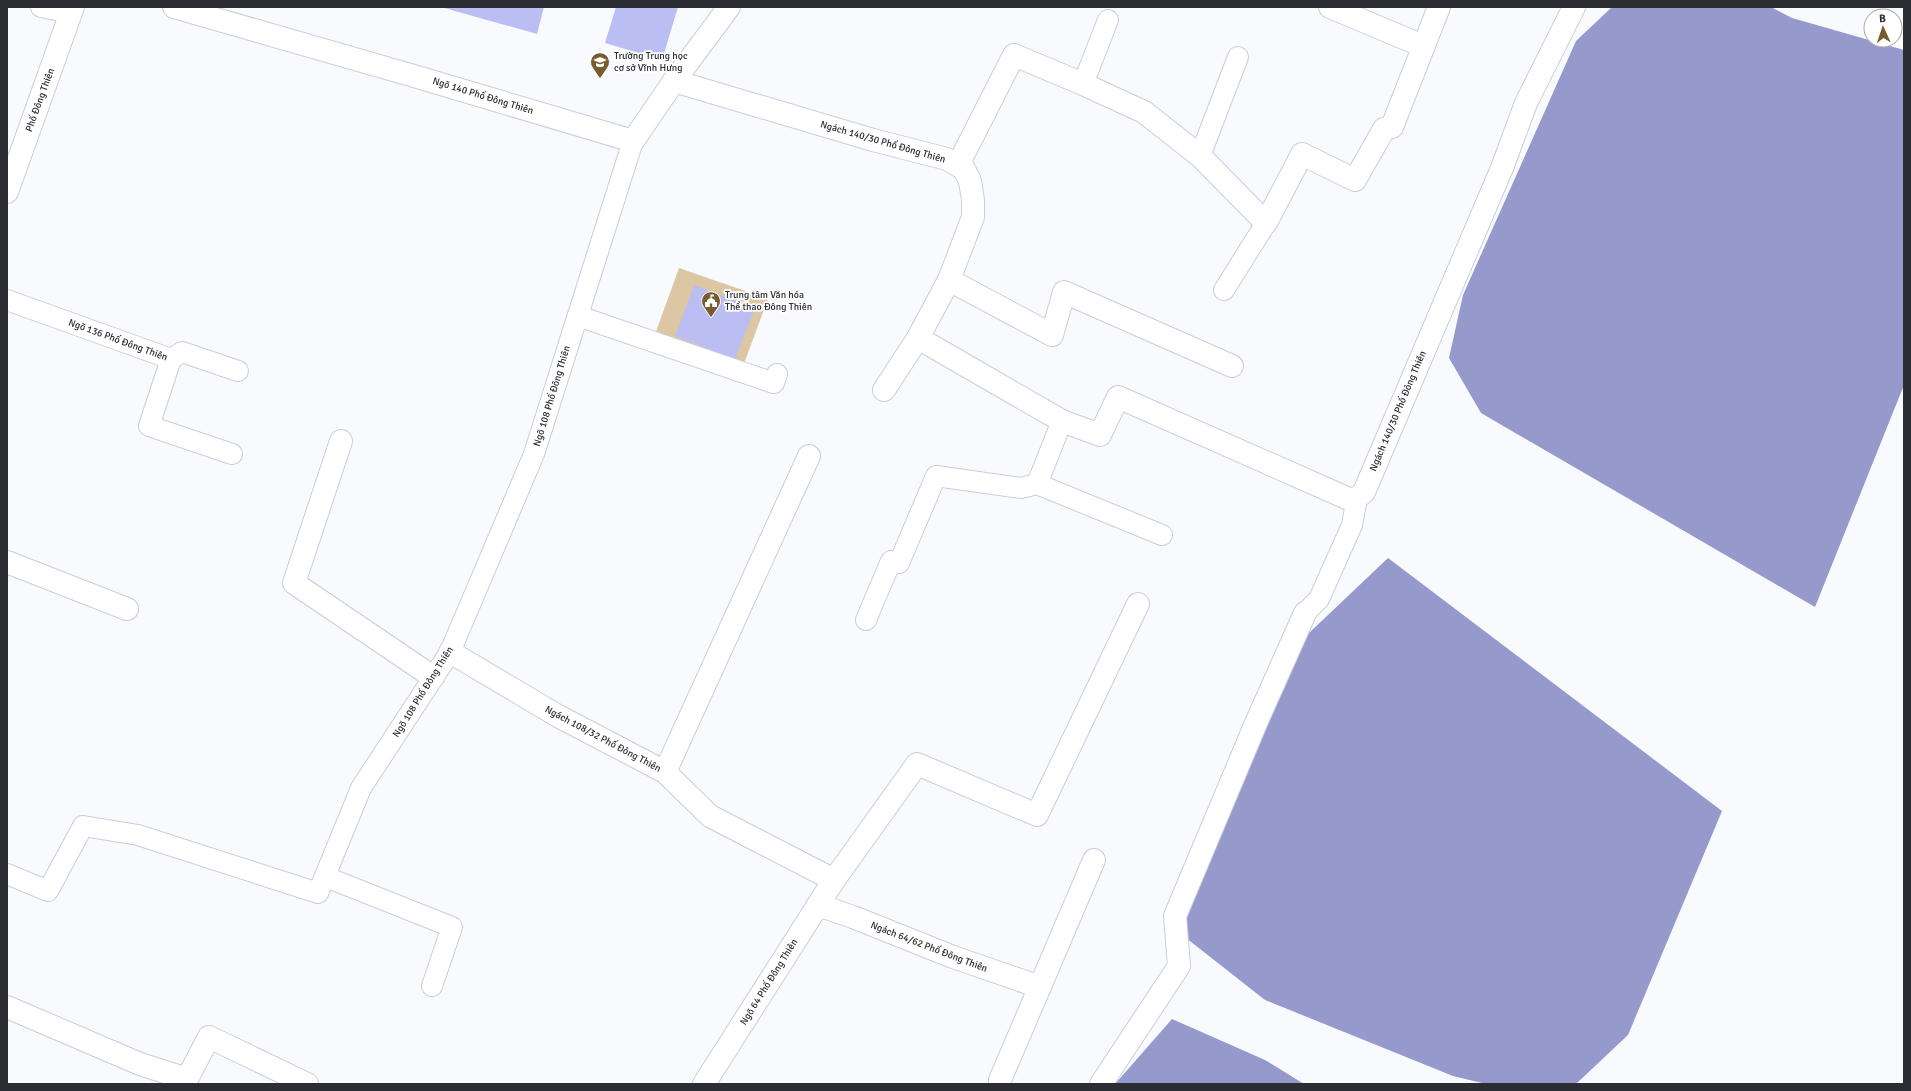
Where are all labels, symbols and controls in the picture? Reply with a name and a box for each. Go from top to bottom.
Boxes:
north arrow [1863,8,1903,48]
text: B [1879,12,1886,25]
place label: Trường Trung học cơ sở Vĩnh Hưng [614,50,688,74]
school or university icon: Trường Trung học cơ sở Vĩnh Hưng [589,51,611,79]
street label: Phố Đông Thiên [23,67,57,133]
street label: Ngõ 140 Phố Đông Thiên [431,75,535,117]
street label: Ngách 140/30 Phố Đông Thiên [819,118,947,166]
place label: Trung tâm Văn hóa Thể thao Đông Thiên [725,289,812,313]
public building icon: Trung tâm Văn hóa Thể thao Đông Thiên [700,290,722,318]
street label: Ngõ 136 Phố Đông Thiên [67,316,169,364]
street label: Ngõ 108 Phố Đông Thiên [531,344,573,448]
street label: Ngách 140/30 Phố Đông Thiên [1367,349,1429,473]
street label: Ngõ 108 Phố Đông Thiên [390,644,456,740]
street label: Ngách 108/32 Phố Đông Thiên [543,703,663,775]
street label: Ngách 64/62 Phố Đông Thiên [869,919,989,975]
street label: Ngõ 64 Phố Đông Thiên [738,937,800,1027]

